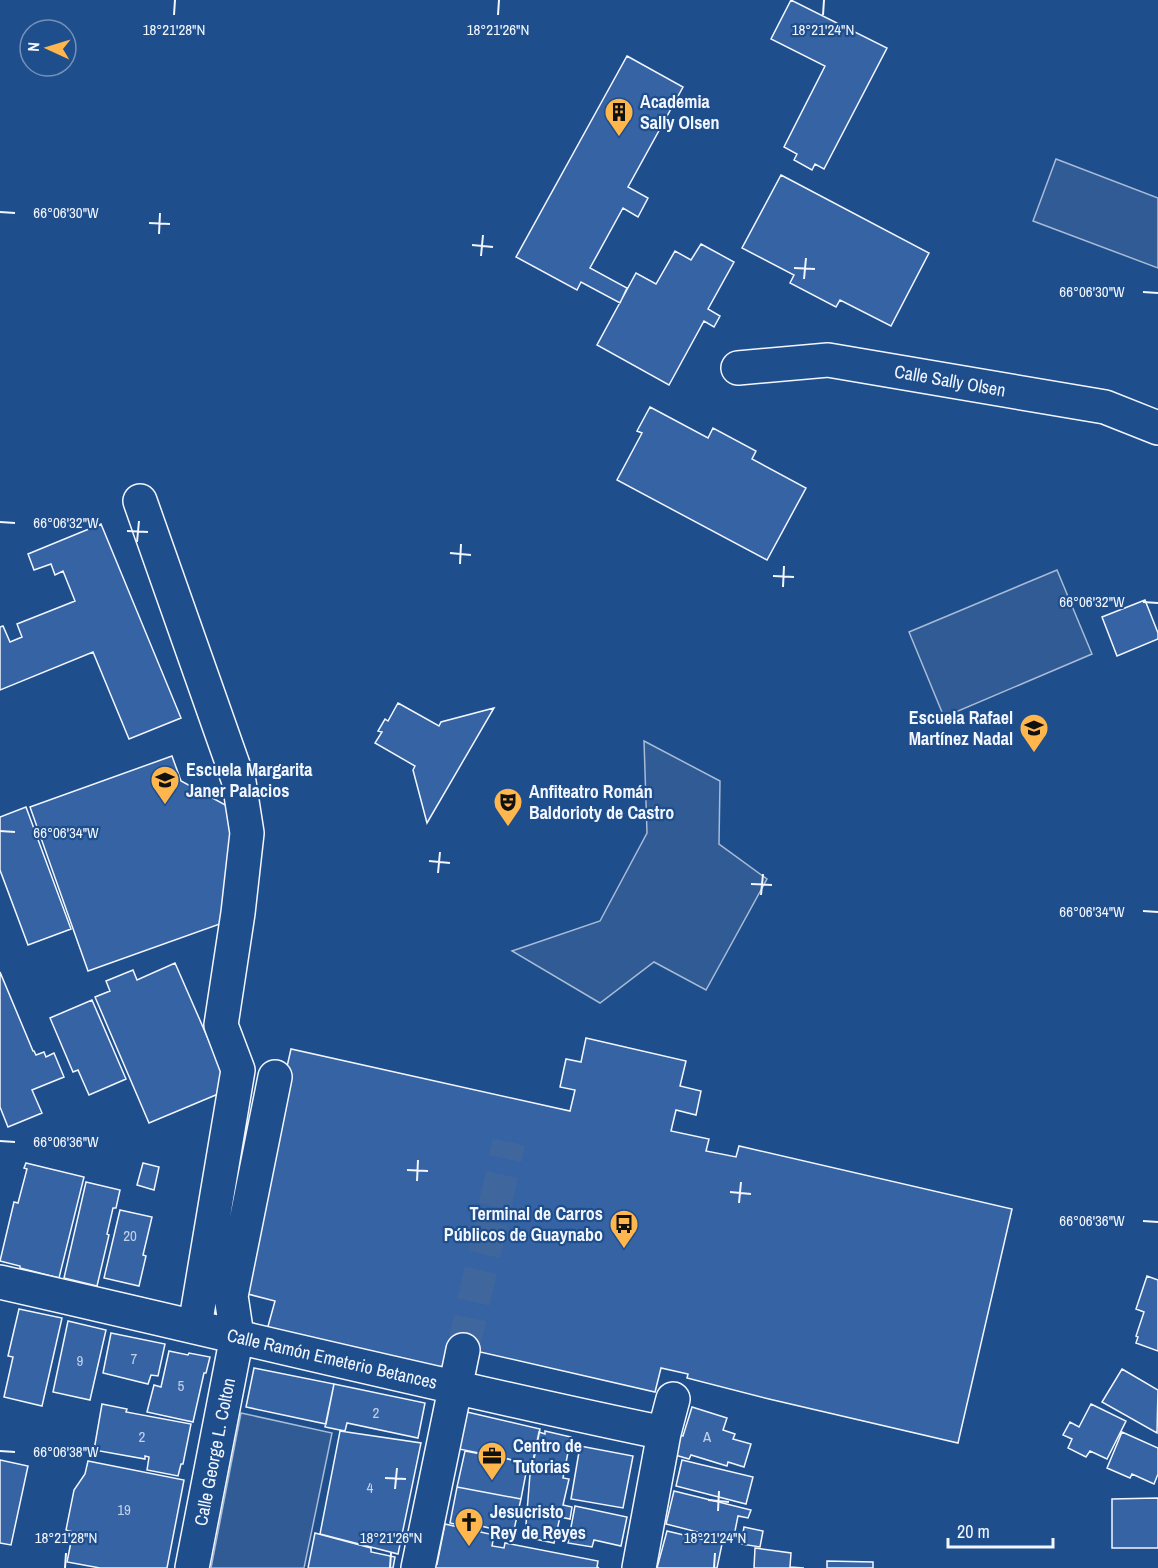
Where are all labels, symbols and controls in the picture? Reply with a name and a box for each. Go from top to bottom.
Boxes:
north arrow [18,18,78,78]
text: 18°21'28"N [143,19,205,40]
text: 18°21'26"N [467,19,529,40]
text: 18°21'24"N [792,19,854,40]
text: N [22,41,44,52]
place label: Academia Sally Olsen [640,89,720,135]
building icon: Academia Sally Olsen [603,96,635,138]
text: 66°06'30"W [33,202,99,223]
text: 66°06'30"W [1059,281,1125,302]
street label: Calle Sally Olsen [893,358,1008,403]
text: 66°06'32"W [33,512,99,533]
text: 66°06'32"W [1059,591,1125,612]
place label: Escuela Rafael Martínez Nadal [909,705,1013,751]
school or university icon: Escuela Rafael Martínez Nadal [1018,712,1050,754]
place label: Escuela Margarita Janer Palacios [186,757,313,803]
school or university icon: Escuela Margarita Janer Palacios [149,764,181,806]
place label: Anfiteatro Román Baldorioty de Castro [529,779,674,825]
theatre icon: Anfiteatro Román Baldorioty de Castro [492,786,524,828]
text: 66°06'34"W [33,822,99,843]
text: 66°06'34"W [1059,901,1125,922]
text: 66°06'36"W [33,1131,99,1152]
place label: Terminal de Carros Públicos de Guaynabo [444,1201,603,1247]
bus stop icon: Terminal de Carros Públicos de Guaynabo [608,1208,640,1250]
text: 66°06'36"W [1059,1210,1125,1231]
house number: 20 [123,1225,137,1246]
street label: Calle Ramón Emeterio Betances [225,1322,440,1395]
house number: 7 [131,1348,138,1369]
house number: 9 [77,1350,84,1371]
house number: 5 [178,1375,185,1396]
street label: Calle George L. Colton [188,1376,241,1528]
house number: 2 [373,1402,380,1423]
house number: 2 [139,1426,146,1447]
house number: A [702,1426,712,1447]
place label: Centro de Tutorias [513,1433,582,1479]
office icon: Centro de Tutorias [476,1440,508,1482]
text: 66°06'38"W [33,1441,99,1462]
house number: 4 [367,1477,374,1498]
house number: 19 [117,1499,131,1520]
place label: Jesucristo Rey de Reyes [490,1499,586,1545]
church icon: Jesucristo Rey de Reyes [453,1506,485,1548]
scale bar [948,1511,1053,1549]
text: 20 m [957,1519,990,1544]
text: 18°21'28"N [35,1527,97,1548]
text: 18°21'26"N [360,1527,422,1548]
text: 18°21'24"N [684,1527,746,1548]

